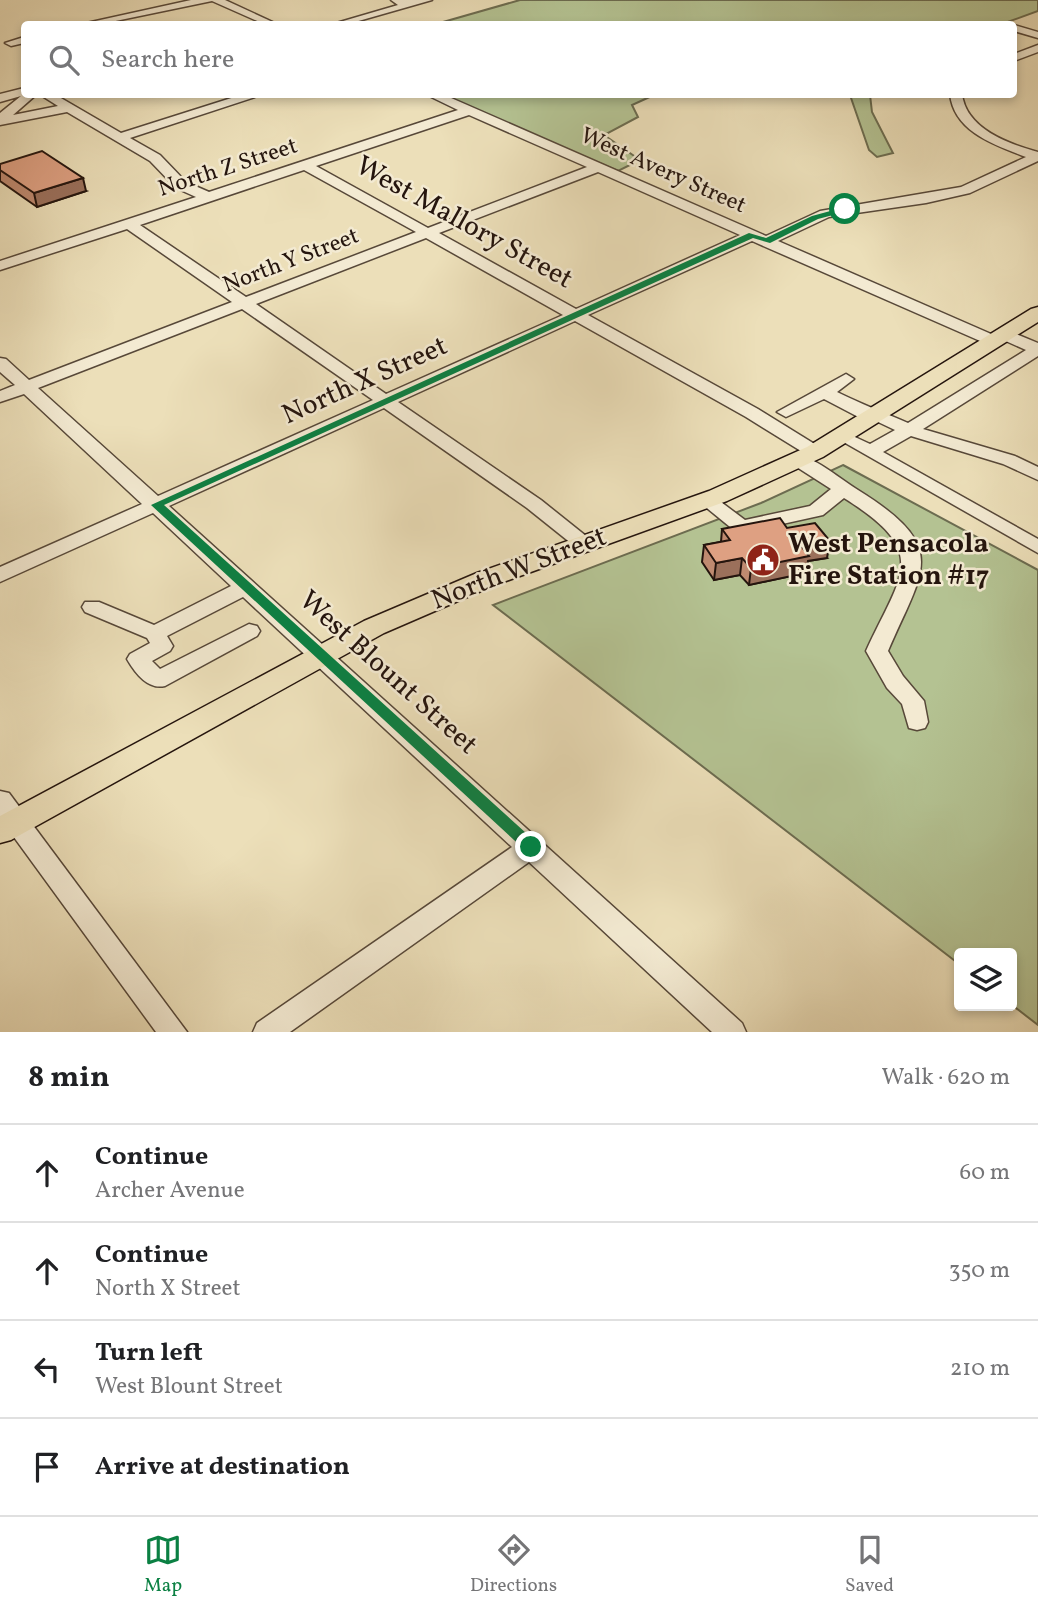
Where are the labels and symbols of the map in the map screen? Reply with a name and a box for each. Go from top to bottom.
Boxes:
street label: West Avery Street [575,120,751,222]
street label: North Z Street [154,130,302,206]
street label: West Mallory Street [348,147,580,299]
route start [829,193,860,224]
street label: North Y Street [218,220,364,302]
street label: North X Street [276,327,454,435]
street label: North W Street [426,518,612,620]
place label: West Pensacola Fire Station #17 [788,525,989,596]
public building icon: West Pensacola Fire Station #17 [744,541,782,579]
street label: West Blount Street [290,582,486,764]
route end [515,831,546,862]

